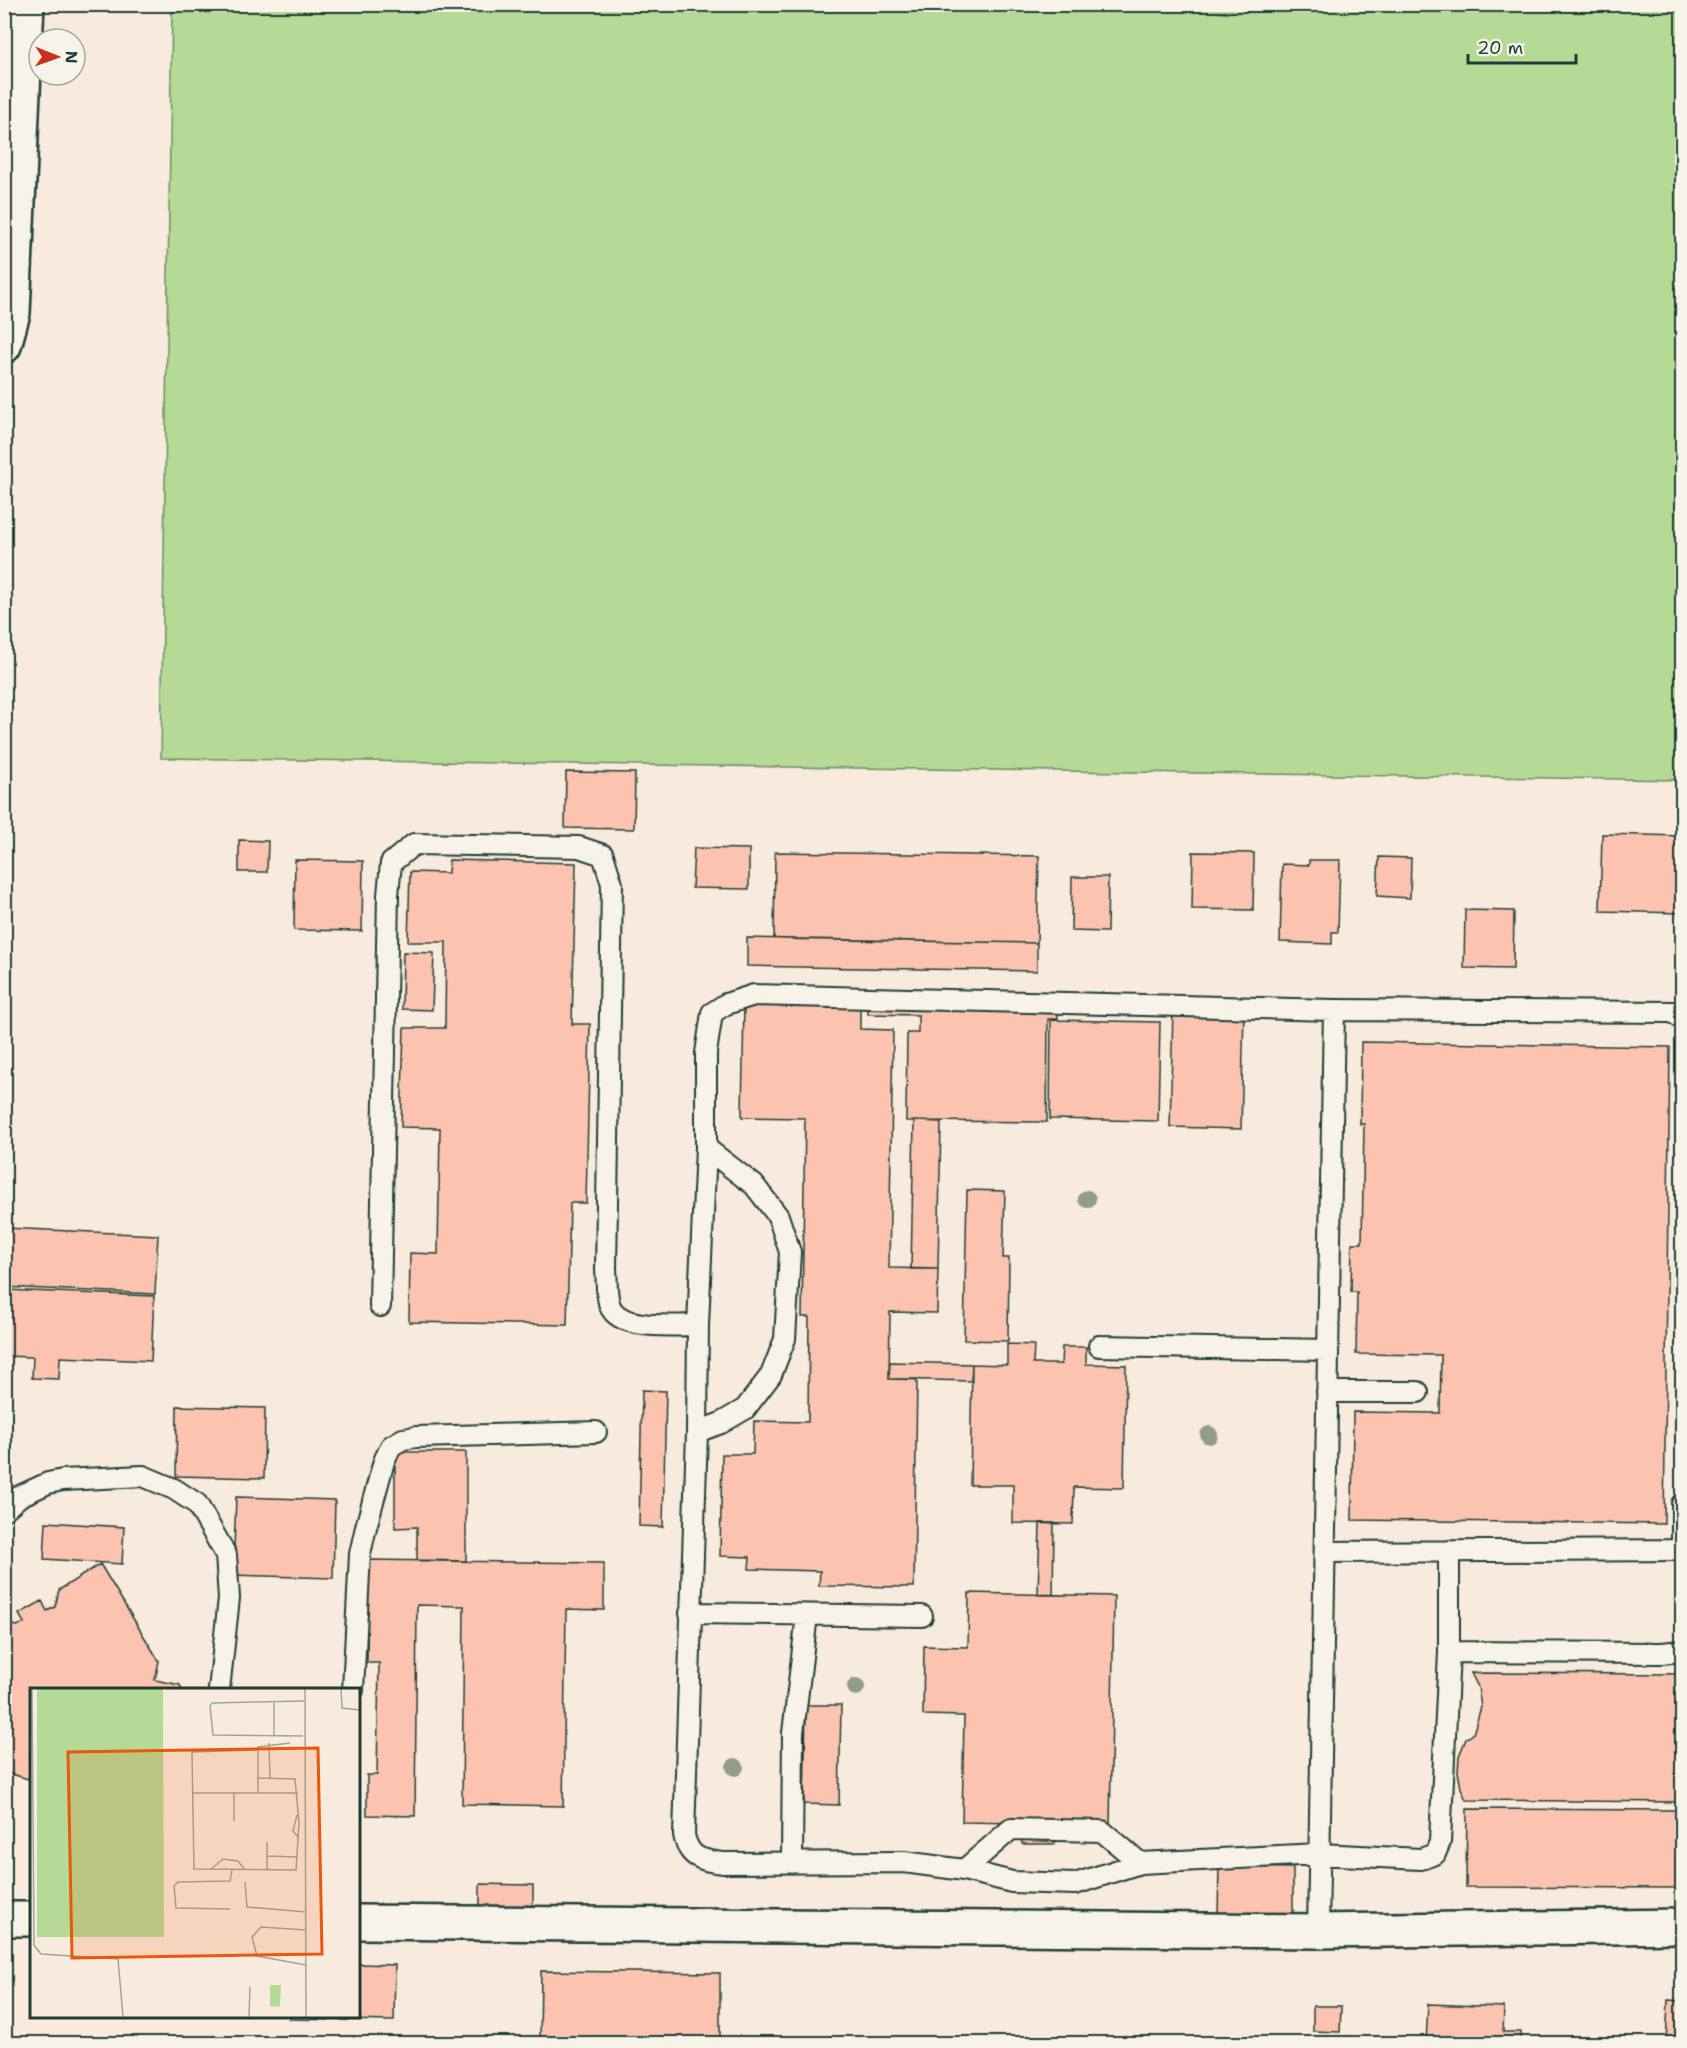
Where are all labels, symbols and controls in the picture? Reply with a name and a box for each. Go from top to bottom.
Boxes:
north arrow [27,27,87,87]
scale bar [1468,27,1576,65]
text: 20 m [1477,36,1523,60]
text: N [61,51,82,64]
inset map [30,1688,360,2018]

